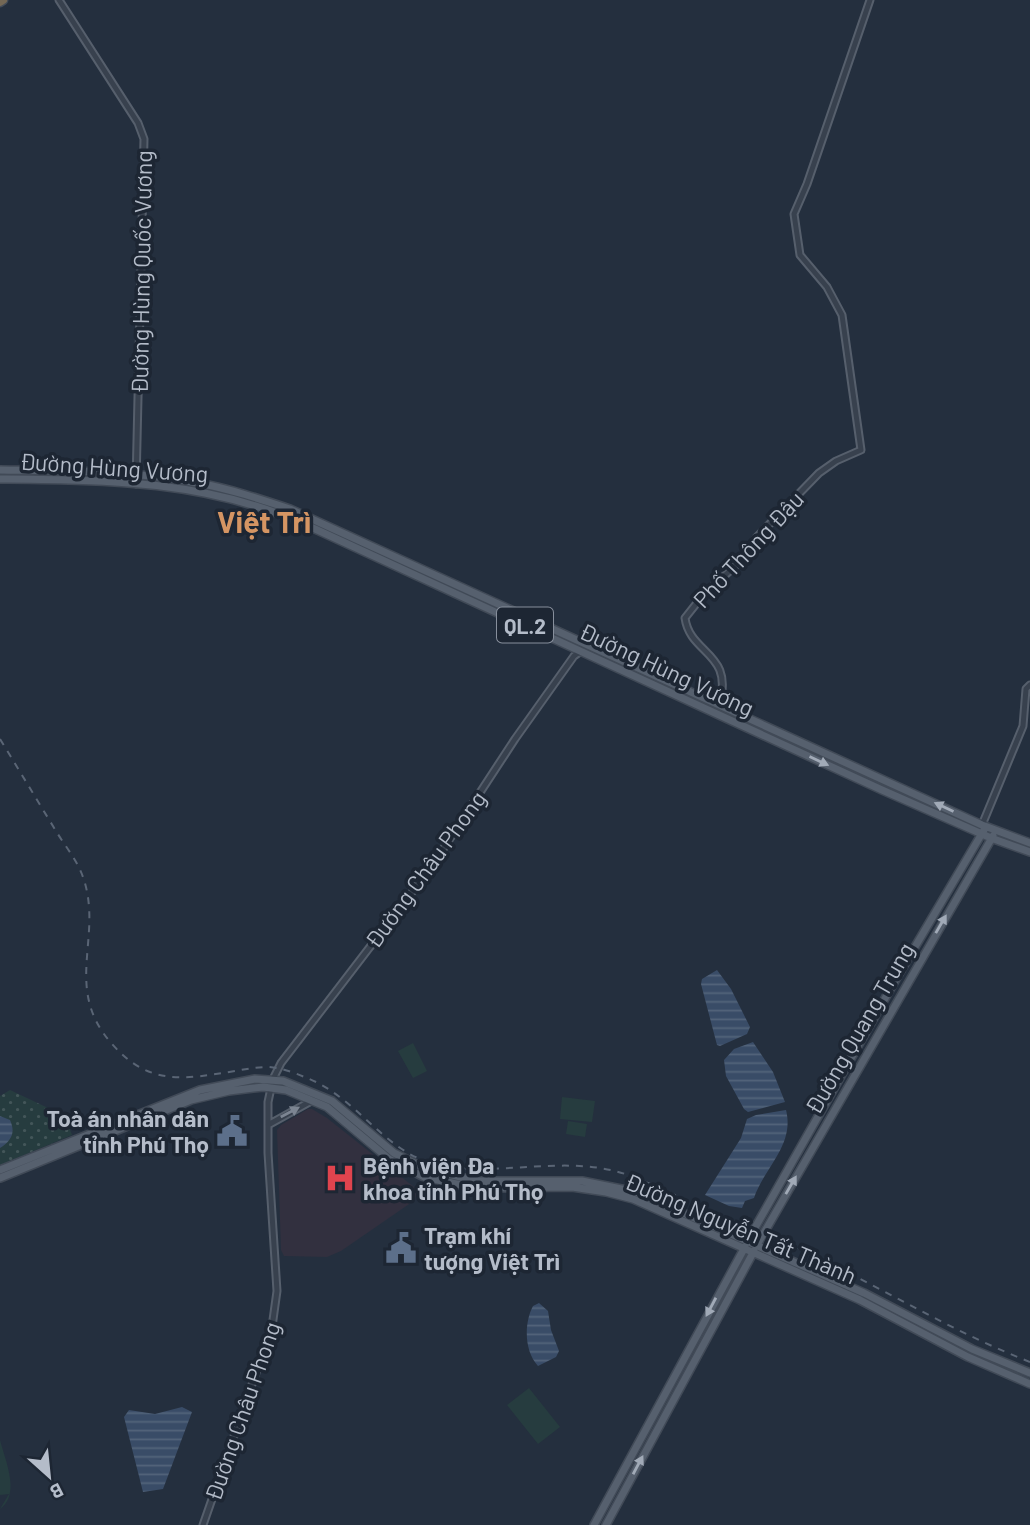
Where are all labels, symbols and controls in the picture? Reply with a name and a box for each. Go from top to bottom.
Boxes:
street label: Đường Hùng Quốc Vương [125,150,157,394]
street label: Đường Hùng Vương [19,446,209,488]
street label: Phố Thông Đậu [687,485,809,613]
district label: Việt Trì [217,503,311,540]
road number: QL.2 [497,608,553,642]
street label: Đường Hùng Vương [575,616,759,722]
one-way arrow [809,755,829,767]
street label: Đường Châu Phong [359,785,491,953]
one-way arrow [934,802,955,813]
one-way arrow [935,915,947,934]
street label: Đường Quang Trung [799,937,919,1119]
place label: Toà án nhân dân tỉnh Phú Thọ [46,1104,209,1158]
one-way arrow [280,1106,300,1118]
public building icon: Toà án nhân dân tỉnh Phú Thọ [215,1114,249,1148]
place label: Bệnh viện Đa khoa tỉnh Phú Thọ [363,1151,543,1205]
hospital icon: Bệnh viện Đa khoa tỉnh Phú Thọ [323,1161,357,1195]
street label: Đường Nguyễn Tất Thành [621,1167,861,1289]
one-way arrow [785,1176,797,1195]
place label: Trạm khí tượng Việt Trì [424,1221,560,1275]
public building icon: Trạm khí tượng Việt Trì [384,1231,418,1265]
one-way arrow [706,1297,717,1317]
street label: Đường Châu Phong [198,1318,286,1504]
north arrow [14,1441,84,1511]
one-way arrow [631,1454,643,1474]
text: B [46,1479,67,1505]

